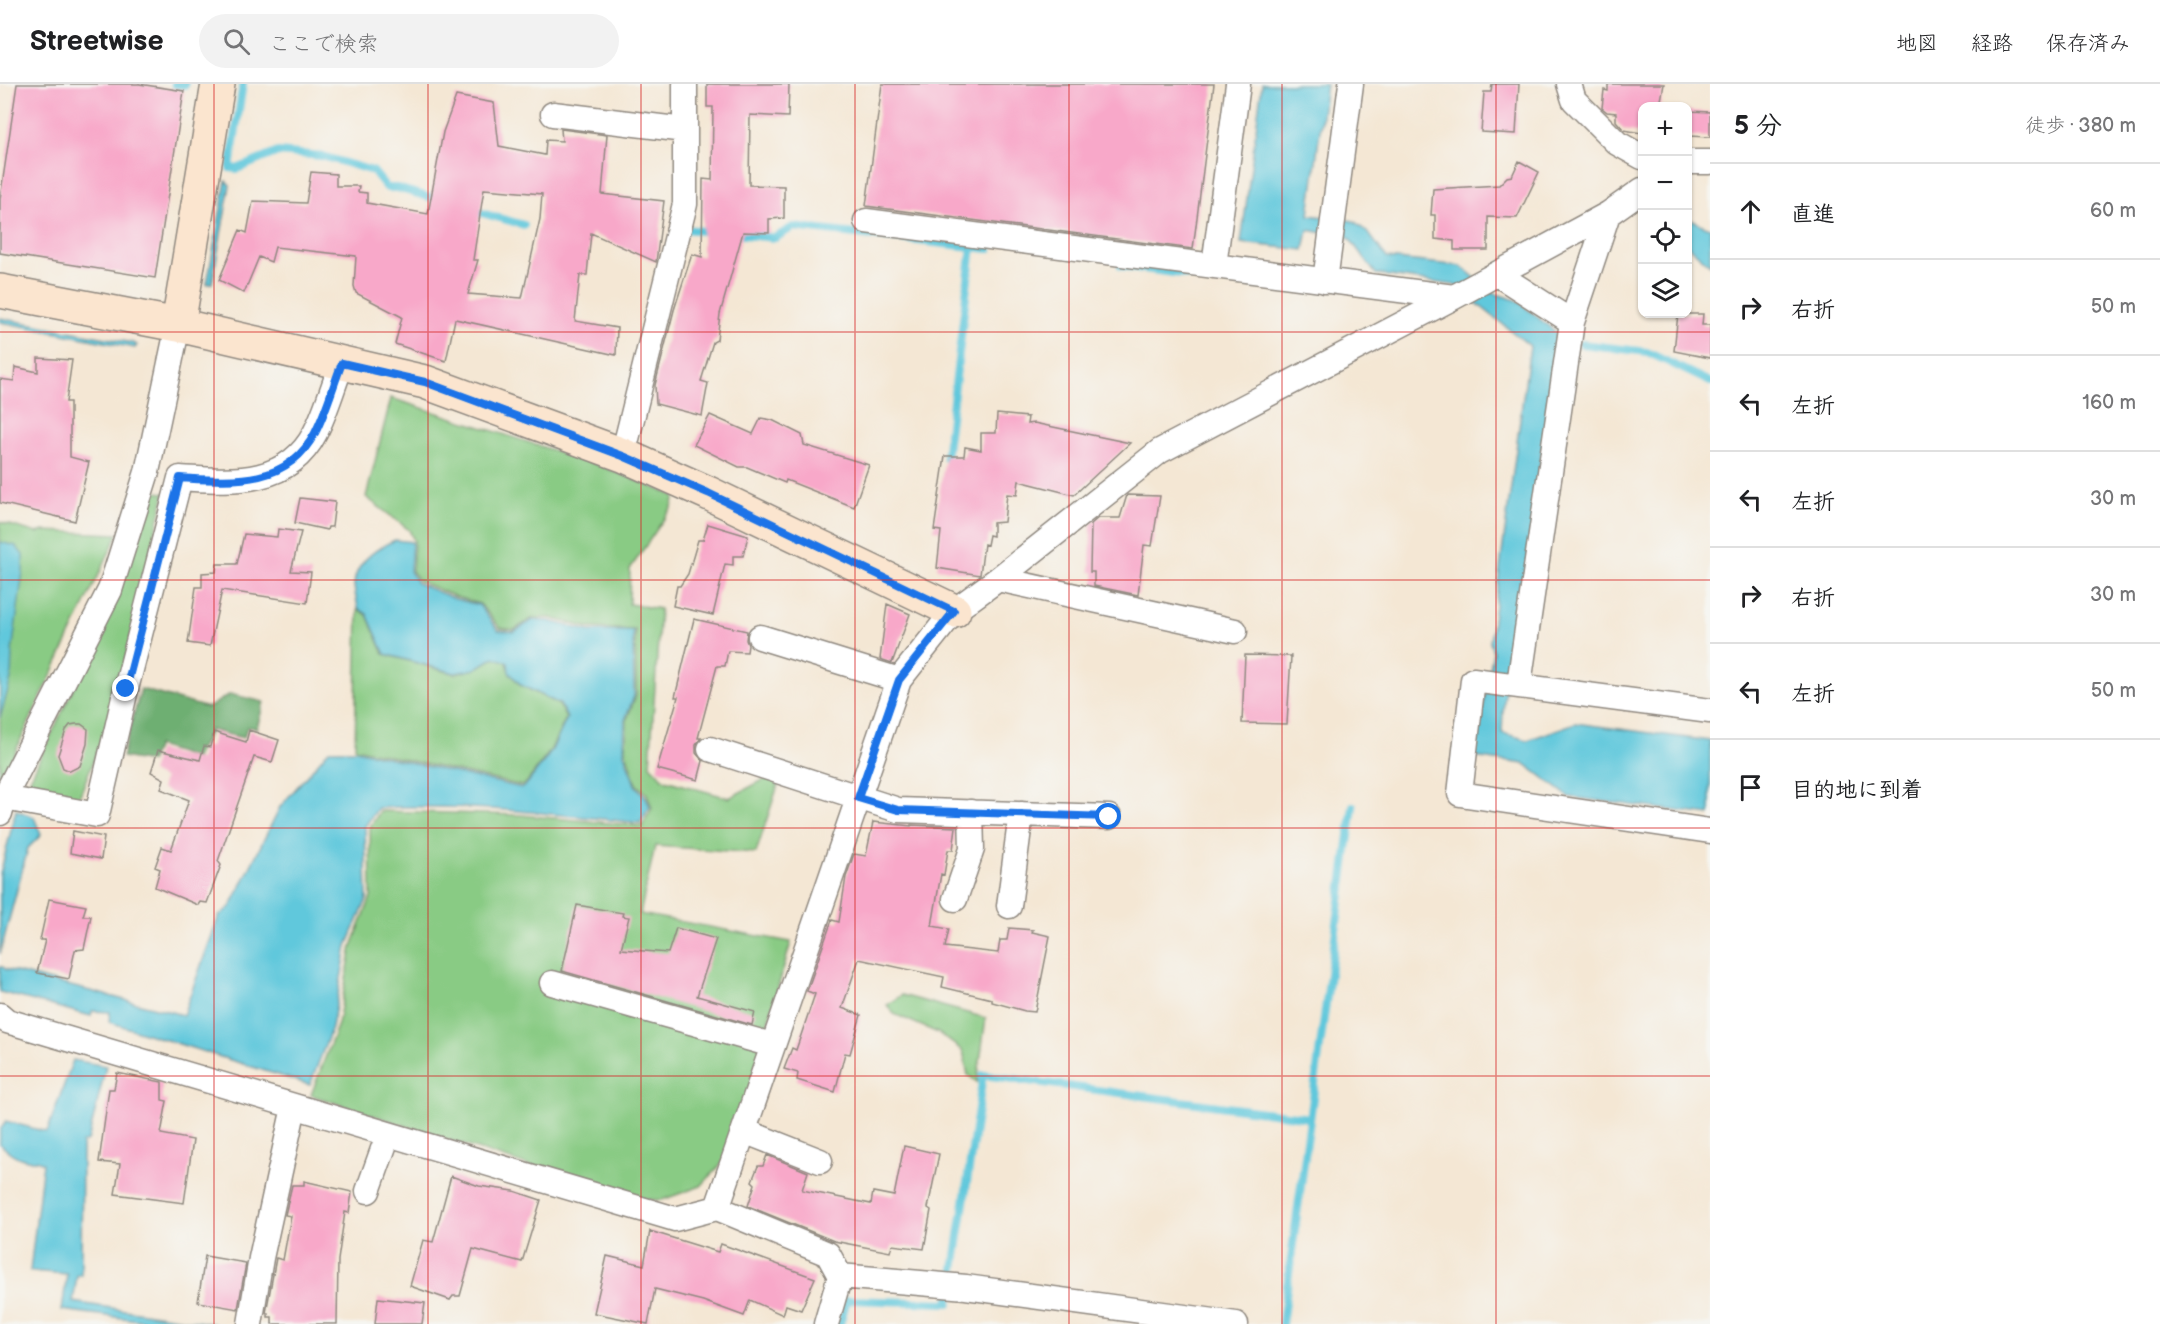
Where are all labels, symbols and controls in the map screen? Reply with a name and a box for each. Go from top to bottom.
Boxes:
search box [199,14,619,68]
text: Streetwise [30,25,163,58]
icon: search [220,25,253,58]
text: ここで検索 [268,31,379,58]
text: 地図 [1896,31,1938,56]
text: 経路 [1971,31,2013,56]
text: 保存済み [2046,31,2130,56]
map controls [1638,102,1692,318]
button: + [1638,102,1692,156]
text: 5 分 [1734,111,1782,142]
text: 徒歩 · 380 m [2025,114,2136,138]
button: − [1638,156,1692,210]
icon: ahead [1734,195,1767,228]
text: 60 m [2090,199,2136,223]
text: 直進 [1791,201,1835,228]
button: locate [1638,210,1692,264]
button: layers [1638,264,1692,318]
icon: right [1734,291,1767,324]
text: 50 m [2091,295,2136,319]
text: 右折 [1791,297,1835,324]
icon: left [1734,387,1767,420]
text: 160 m [2082,391,2136,415]
text: 左折 [1791,393,1835,420]
icon: left [1734,483,1767,516]
text: 30 m [2090,487,2136,511]
text: 左折 [1791,489,1835,516]
icon: right [1734,579,1767,612]
text: 30 m [2090,583,2136,607]
text: 右折 [1791,585,1835,612]
route end [112,675,138,701]
icon: left [1734,675,1767,708]
text: 50 m [2091,679,2136,703]
text: 左折 [1791,681,1835,708]
icon: arrive [1734,771,1767,804]
text: 目的地に到着 [1791,777,1923,804]
route start [1095,803,1121,829]

